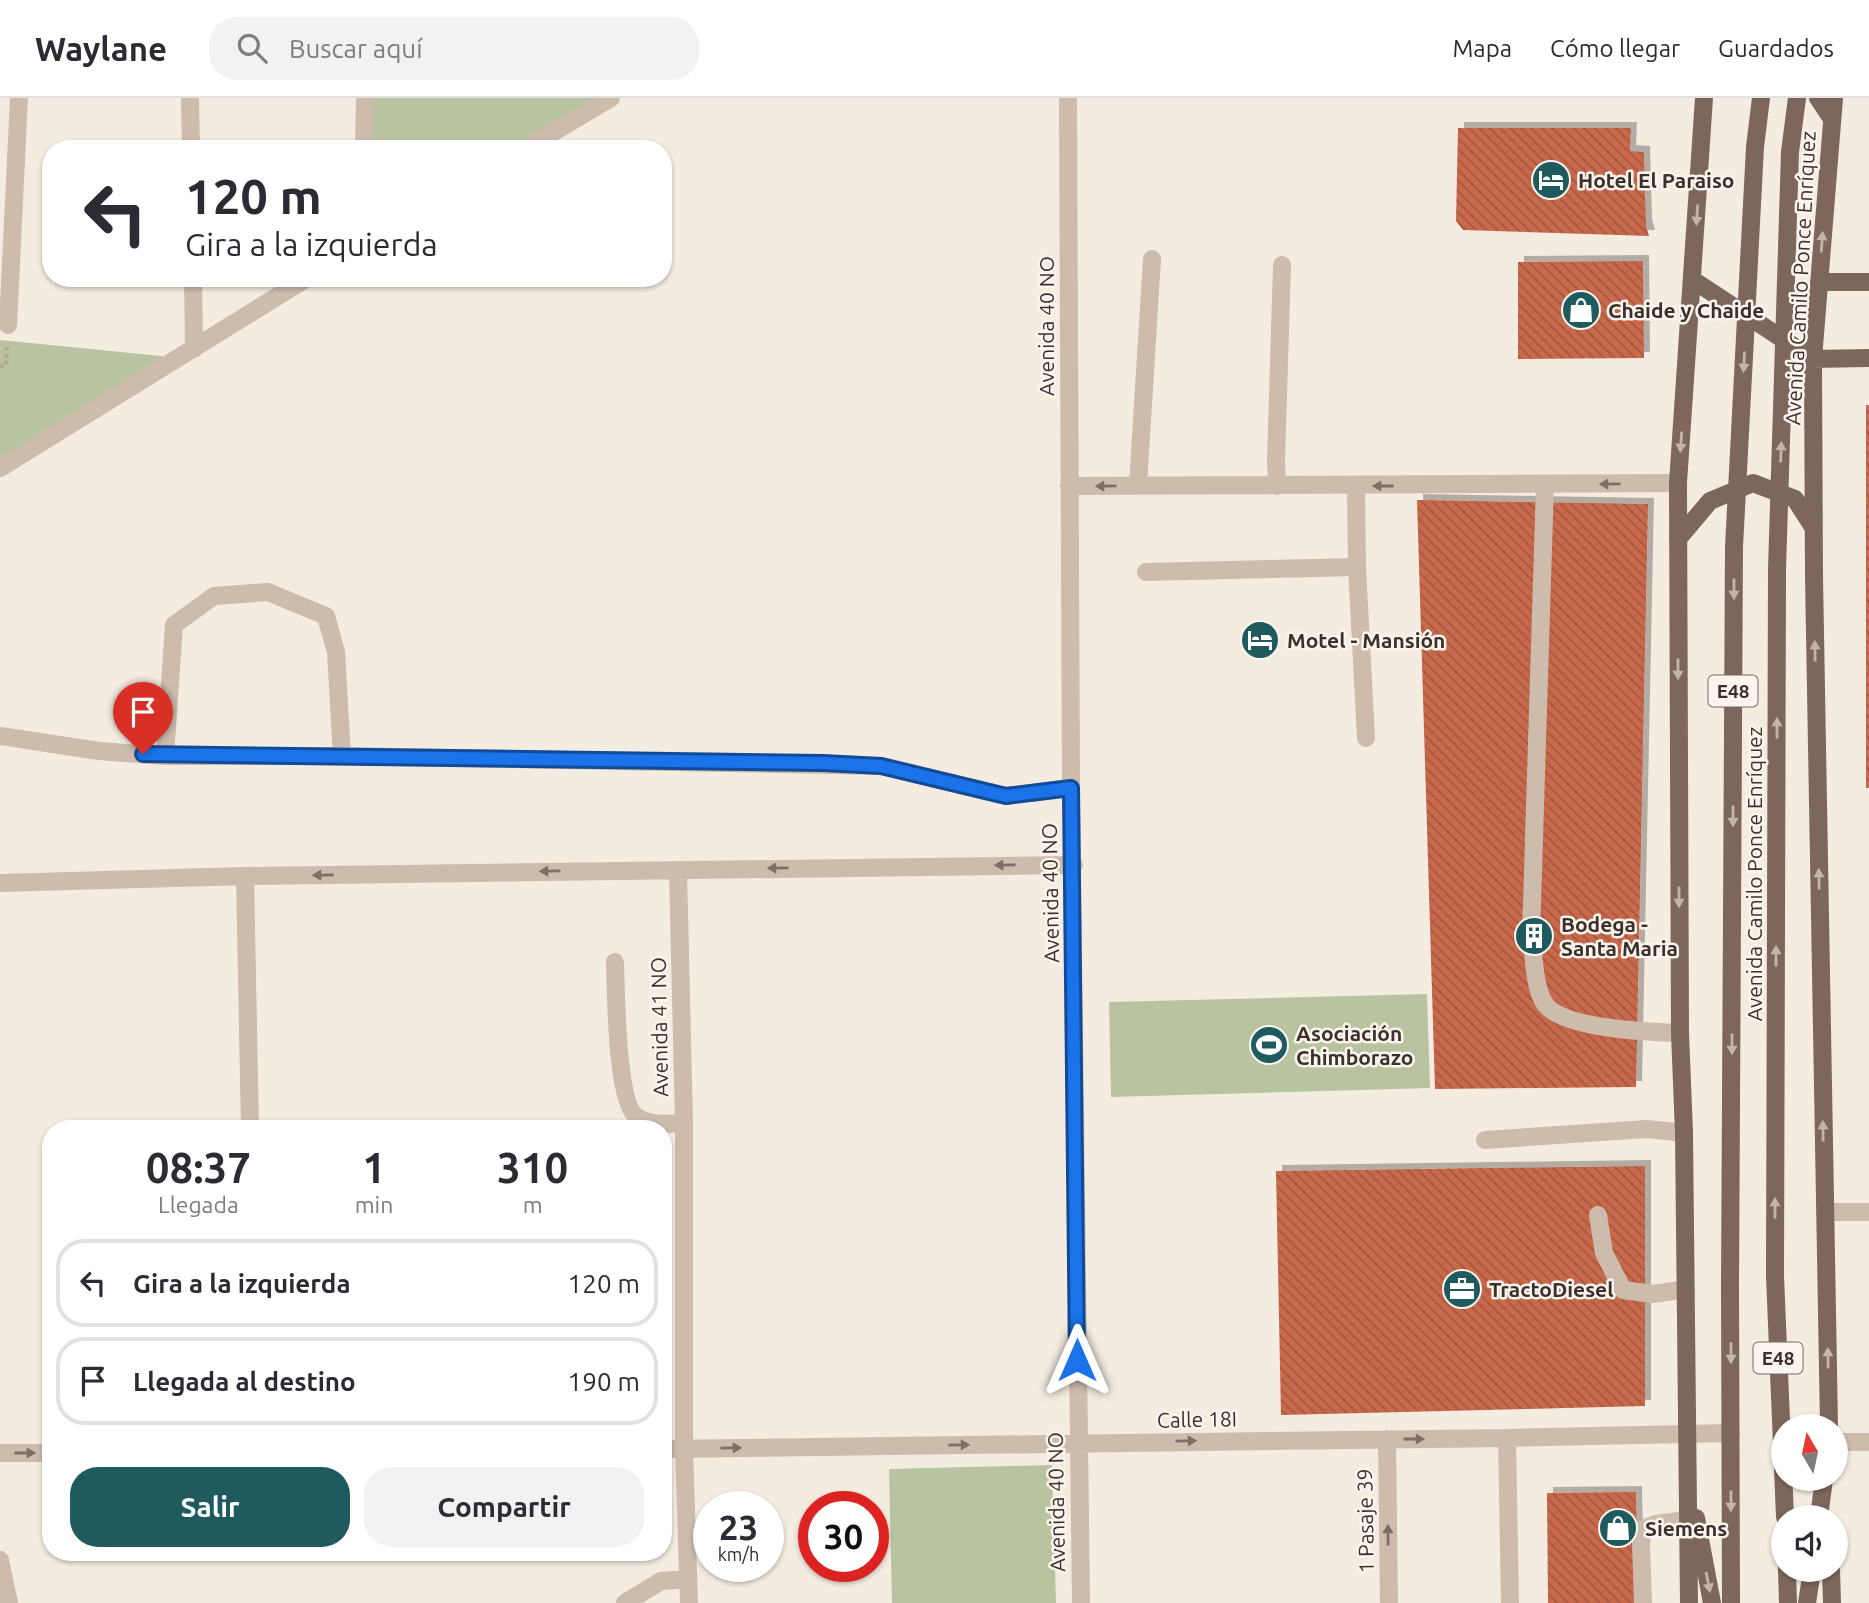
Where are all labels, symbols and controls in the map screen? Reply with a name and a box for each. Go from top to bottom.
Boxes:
search box [209,17,699,80]
icon: search [233,29,271,67]
text: Waylane [35,30,167,67]
text: Buscar aquí [289,34,423,63]
text: Mapa [1452,35,1512,62]
text: Cómo llegar [1550,35,1680,62]
text: Guardados [1718,35,1834,62]
street label: Avenida Camilo Ponce Enríquez [1780,130,1820,426]
hotel icon: Hotel El Paraiso [1530,159,1572,201]
icon: left [70,168,161,259]
text: 120 m [185,168,322,223]
place label: Hotel El Paraiso [1578,168,1734,192]
one-way arrow [1691,204,1702,226]
text: Gira a la izquierda [185,226,438,262]
one-way arrow [1817,231,1828,253]
street label: Avenida 40 NO [1034,256,1058,396]
shop icon: Chaide y Chaide [1560,289,1602,331]
place label: Chaide y Chaide [1608,298,1764,322]
one-way arrow [1738,351,1749,373]
one-way arrow [1675,431,1686,453]
one-way arrow [1775,441,1787,463]
one-way arrow [1599,478,1621,489]
one-way arrow [1095,480,1117,492]
one-way arrow [1371,480,1393,492]
one-way arrow [1728,578,1740,600]
hotel icon: Motel - Mansión [1239,619,1281,661]
place label: Motel - Mansión [1287,628,1445,652]
one-way arrow [1809,640,1821,662]
one-way arrow [1672,659,1684,681]
road number: E48 [1708,676,1758,706]
pin [113,682,173,754]
icon: arrive [124,693,162,731]
one-way arrow [1771,717,1783,739]
street label: Avenida Camilo Ponce Enríquez [1742,727,1766,1021]
one-way arrow [1727,806,1739,828]
street label: Avenida 40 NO [1037,823,1063,963]
one-way arrow [994,860,1016,871]
one-way arrow [767,862,789,874]
one-way arrow [539,866,561,877]
one-way arrow [1813,867,1825,889]
one-way arrow [312,869,334,881]
one-way arrow [1673,886,1685,908]
place label: Bodega - Santa Maria [1561,912,1678,960]
building icon: Bodega - Santa Maria [1513,915,1555,957]
one-way arrow [1770,944,1782,966]
street label: Avenida 41 NO [646,957,672,1097]
place label: Asociación Chimborazo [1296,1021,1413,1069]
sports icon: Asociación Chimborazo [1248,1024,1290,1066]
one-way arrow [1726,1033,1738,1055]
one-way arrow [1818,1119,1829,1141]
text: 08:37 [146,1144,251,1191]
text: 1 [362,1144,386,1191]
text: 310 [497,1144,568,1191]
text: Llegada [158,1192,239,1217]
text: min [355,1192,393,1217]
text: m [523,1192,543,1217]
one-way arrow [1769,1196,1781,1218]
icon: left [74,1264,112,1302]
office icon: TractoDiesel [1441,1268,1483,1310]
text: Gira a la izquierda [133,1269,351,1298]
text: 120 m [568,1269,640,1298]
place label: TractoDiesel [1489,1277,1614,1301]
position arrow [1040,1323,1114,1397]
one-way arrow [1725,1342,1736,1364]
road number: E48 [1754,1342,1802,1374]
one-way arrow [1822,1347,1833,1369]
icon: arrive [74,1362,112,1400]
text: Llegada al destino [133,1367,356,1396]
text: 190 m [568,1367,640,1396]
street label: Calle 18I [1157,1406,1237,1432]
north arrow [1771,1414,1848,1491]
map controls [1771,1414,1848,1582]
street label: Avenida 40 NO [1043,1432,1069,1572]
one-way arrow [1403,1433,1425,1445]
one-way arrow [1176,1436,1198,1447]
one-way arrow [948,1439,970,1450]
one-way arrow [721,1442,743,1454]
one-way arrow [15,1447,37,1459]
button: Salir [70,1467,350,1547]
button: Compartir [364,1467,644,1547]
street label: 1 Pasaje 39 [1352,1468,1378,1574]
speed limit sign: 30 [798,1491,889,1582]
one-way arrow [1725,1491,1737,1513]
button: sound [1771,1505,1848,1582]
text: 23 [719,1507,758,1547]
shop icon: Siemens [1597,1507,1639,1549]
place label: Siemens [1645,1516,1727,1540]
one-way arrow [1382,1524,1394,1546]
text: km/h [718,1544,759,1564]
one-way arrow [1702,1571,1713,1593]

